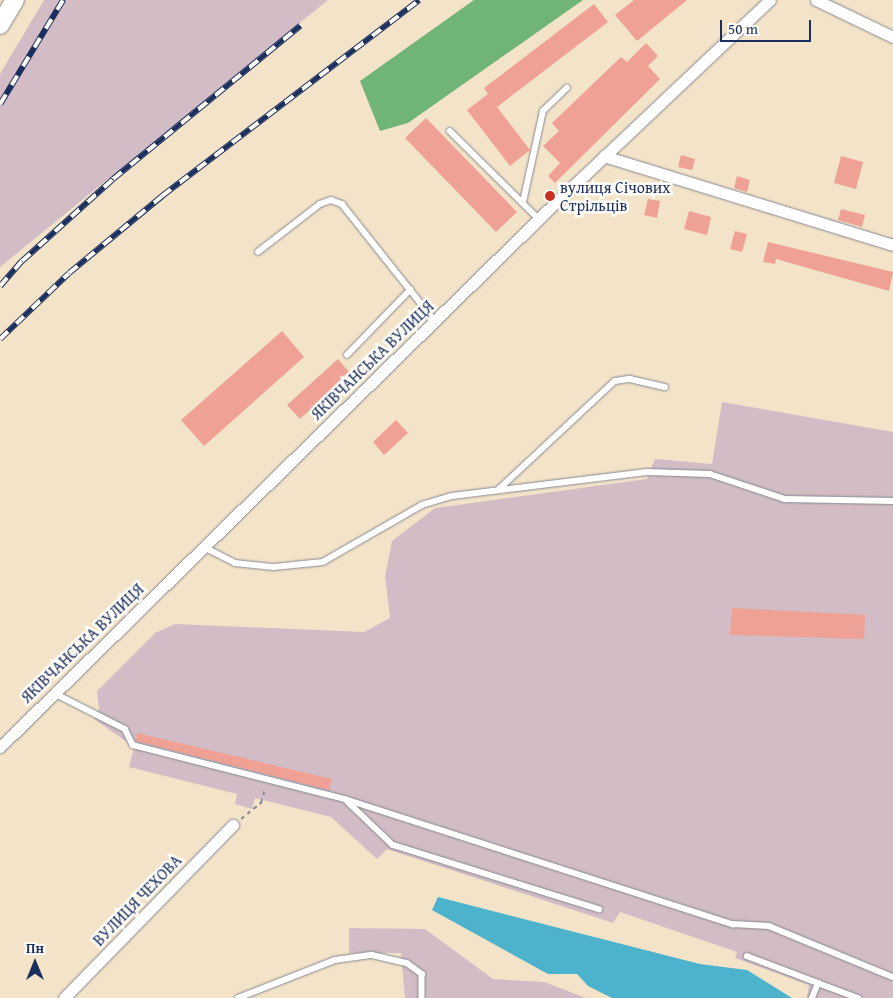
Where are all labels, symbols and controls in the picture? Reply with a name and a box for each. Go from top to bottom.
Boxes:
scale bar [723,10,814,42]
text: 50 m [728,18,758,39]
place label: вулиця Січових Стрільців [560,177,670,215]
marker: вулиця Січових Стрільців [544,190,556,202]
street label: ЯКІВЧАНСЬКА ВУЛИЦЯ [307,296,437,424]
street label: ЯКІВЧАНСЬКА ВУЛИЦЯ [17,579,147,707]
street label: ВУЛИЦЯ ЧЕХОВА [89,850,185,950]
north arrow [10,938,60,988]
text: Пн [26,938,44,958]

